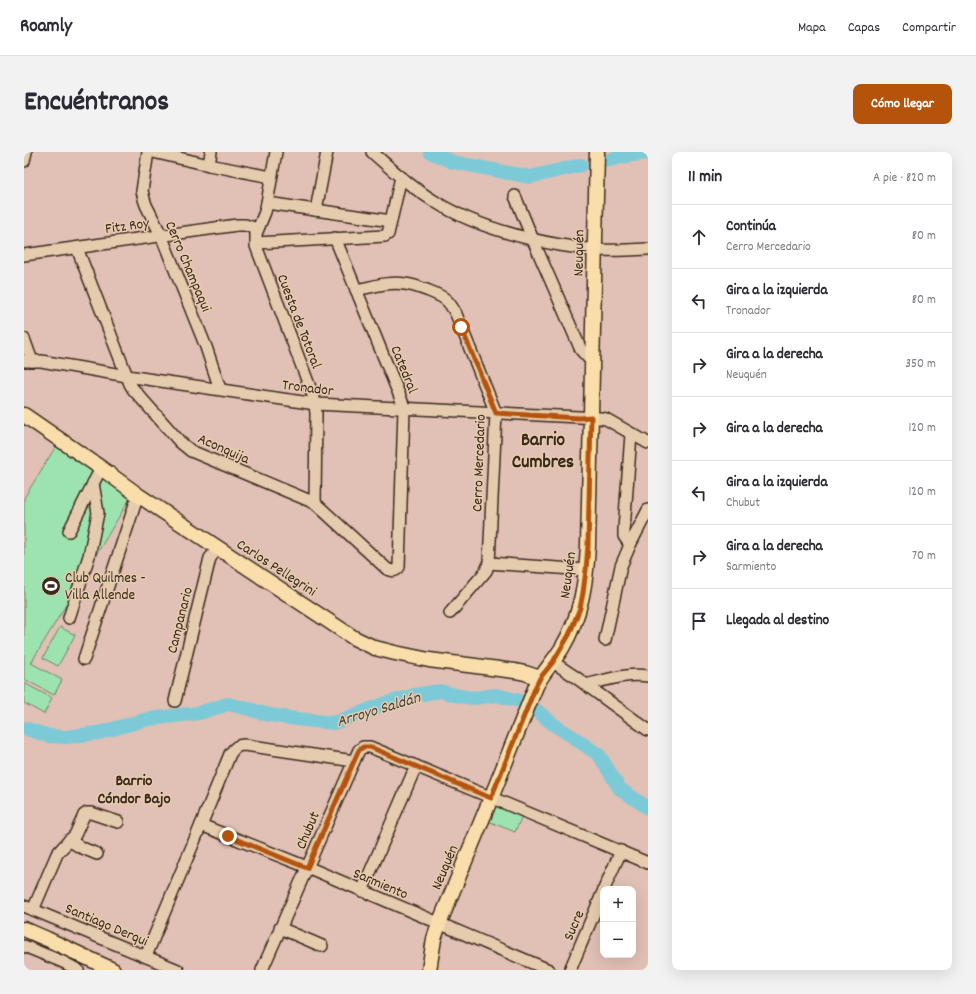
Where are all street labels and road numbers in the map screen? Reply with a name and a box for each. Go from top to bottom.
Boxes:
street label: Fitz Roy [104,213,152,241]
street label: Cerro Champaqui [158,218,216,316]
street label: Neuquén [569,229,591,277]
street label: Cuesta de Totoral [270,271,326,373]
street label: Catedral [384,343,423,397]
street label: Tronador [281,375,335,403]
street label: Cerro Mercedario [467,413,493,512]
street label: Aconquija [194,429,254,471]
street label: Carlos Pellegrini [231,534,321,603]
street label: Neuquén [555,550,583,600]
street label: Campanario [162,585,200,656]
street label: Chubut [291,808,327,853]
street label: Neuquén [427,842,465,894]
street label: Sarmiento [349,863,412,906]
street label: Santiago Derqui [61,898,151,953]
street label: Sucre [559,907,591,944]

